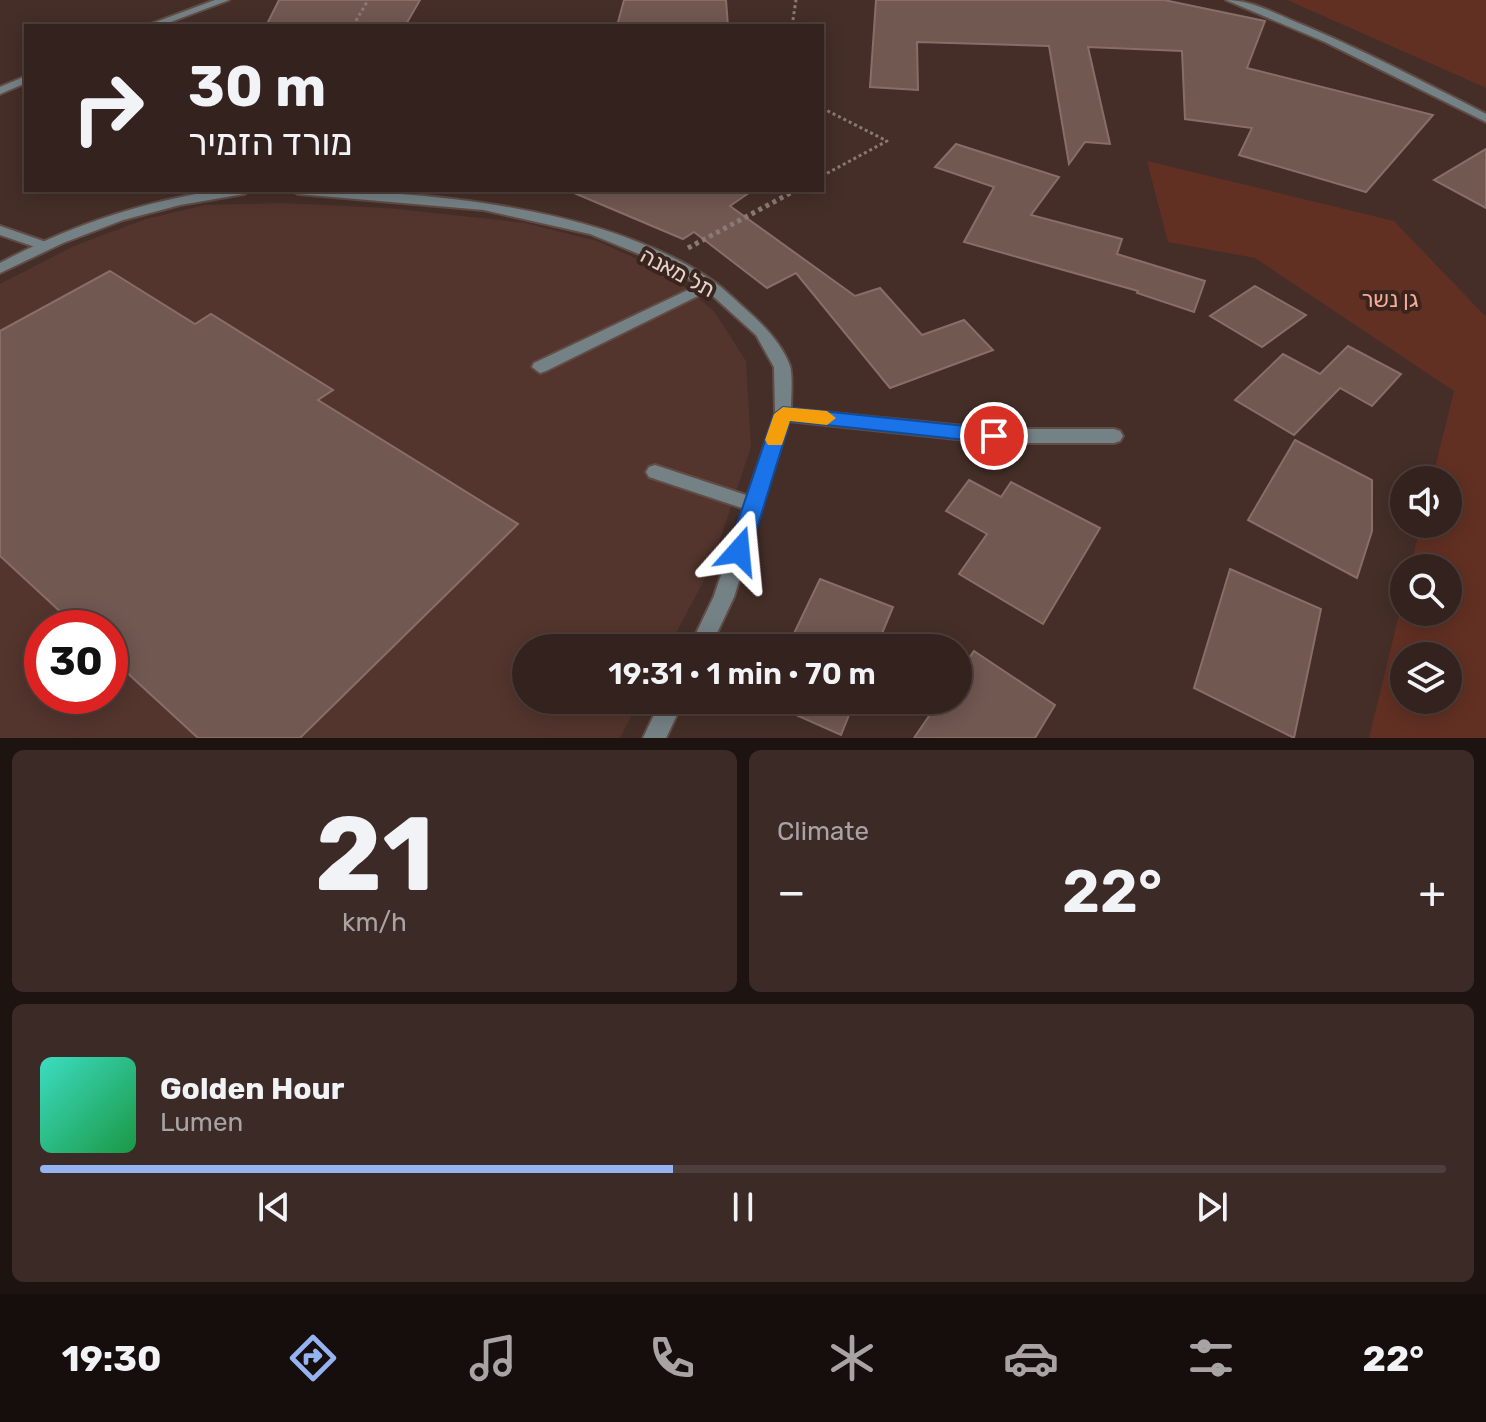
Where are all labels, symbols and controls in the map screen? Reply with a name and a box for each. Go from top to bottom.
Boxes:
text: 30 m [188,54,326,120]
icon: right [56,56,160,160]
text: מורד הזמיר [188,121,353,164]
street label: תל מאנה [636,242,719,303]
park label: גן נשר [1361,286,1419,313]
pin [960,402,1028,470]
icon: arrive [972,414,1016,458]
map controls [1390,466,1462,714]
button: sound [1390,466,1462,538]
position arrow [697,509,781,593]
button: search [1390,554,1462,626]
speed limit sign: 30 [24,610,128,714]
button: layers [1390,642,1462,714]
text: 19:31 · 1 min · 70 m [608,656,876,692]
text: 21 [315,793,434,916]
text: Climate [777,816,869,847]
text: 22° [1062,856,1162,927]
text: − [777,866,806,918]
text: + [1419,866,1446,918]
text: km/h [342,907,407,938]
text: Golden Hour [160,1071,344,1107]
text: Lumen [160,1107,243,1138]
icon: previous [252,1185,296,1229]
icon: pause [721,1185,765,1229]
icon: next [1190,1185,1234,1229]
icon: directions [285,1330,341,1386]
icon: music [465,1330,521,1386]
icon: phone [644,1330,700,1386]
icon: climate [824,1330,880,1386]
icon: car [1003,1330,1059,1386]
icon: filters [1183,1330,1239,1386]
text: 19:30 [62,1337,161,1380]
text: 22° [1363,1337,1424,1380]

